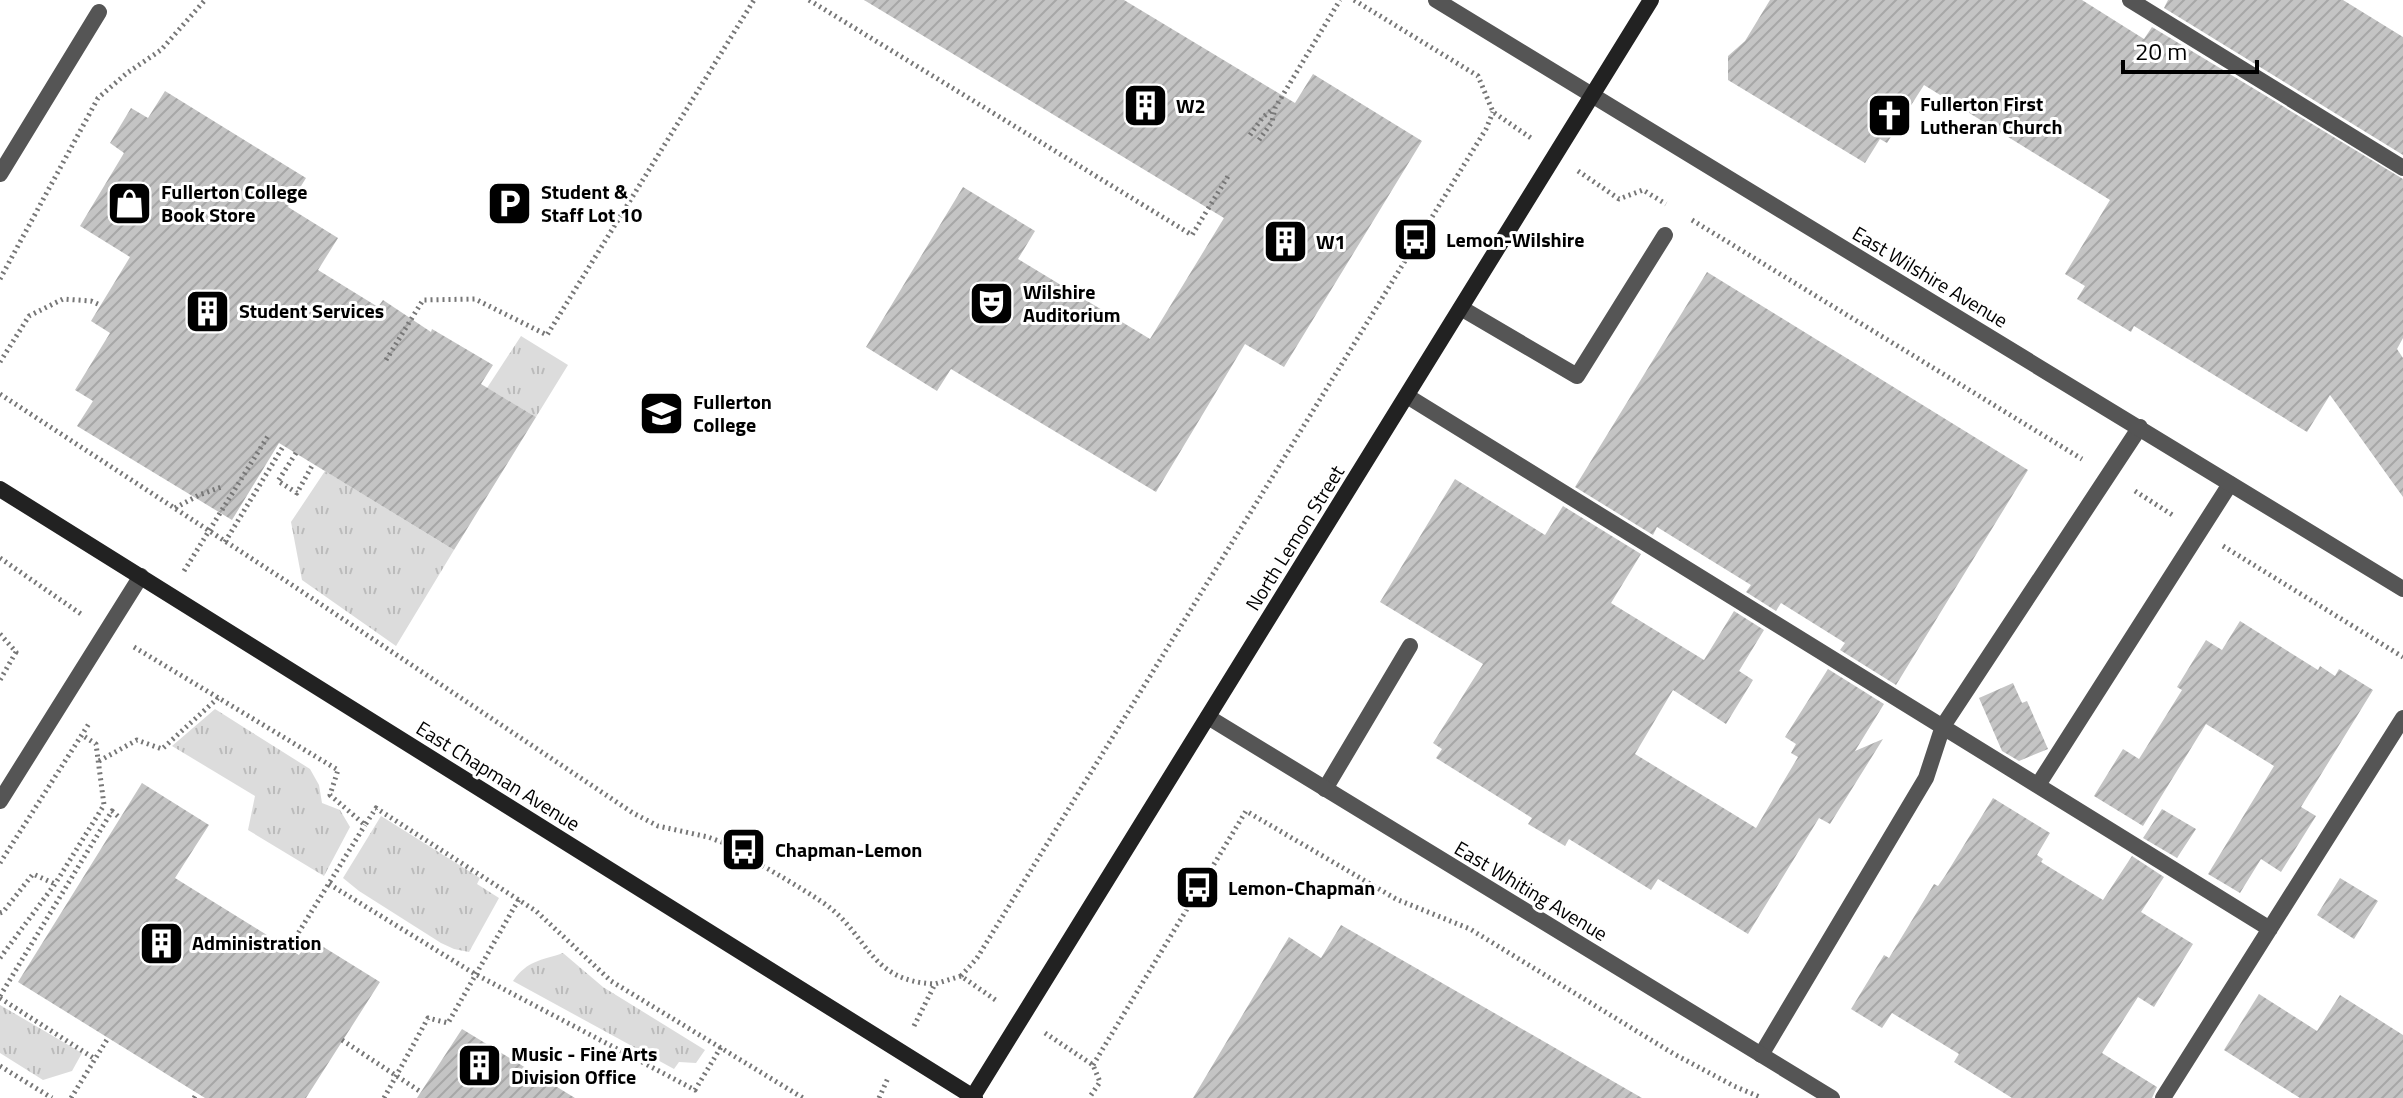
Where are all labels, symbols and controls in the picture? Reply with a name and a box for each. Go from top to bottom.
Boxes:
scale bar [2123,24,2257,74]
text: 20 m [2135,33,2187,69]
building icon: W2 [1121,82,1169,130]
place label: Fullerton First Lutheran Church [1920,88,2063,142]
place label: W2 [1176,90,1206,121]
church icon: Fullerton First Lutheran Church [1865,92,1913,140]
place label: Fullerton College Book Store [161,176,307,230]
place label: Student & Staff Lot 10 [541,176,642,230]
shop icon: Fullerton College Book Store [106,179,154,227]
parking icon: Student & Staff Lot 10 [486,179,534,227]
bus stop icon: Lemon-Wilshire [1391,216,1439,264]
building icon: W1 [1261,218,1309,266]
street label: East Wilshire Avenue [1847,218,2014,335]
place label: Lemon-Wilshire [1446,224,1584,255]
place label: W1 [1316,226,1346,257]
place label: Wilshire Auditorium [1023,276,1121,330]
theatre icon: Wilshire Auditorium [968,279,1016,327]
building icon: Student Services [184,287,232,335]
place label: Student Services [239,295,384,326]
place label: Fullerton College [693,386,772,440]
school or university icon: Fullerton College [638,390,686,438]
street label: North Lemon Street [1237,459,1352,617]
street label: East Chapman Avenue [410,713,586,839]
bus stop icon: Chapman-Lemon [720,826,768,874]
street label: East Whiting Avenue [1449,832,1614,949]
place label: Chapman-Lemon [775,834,922,865]
bus stop icon: Lemon-Chapman [1173,864,1221,912]
place label: Lemon-Chapman [1228,872,1375,903]
building icon: Administration [137,919,185,967]
place label: Administration [192,927,322,958]
place label: Music - Fine Arts Division Office [511,1038,657,1092]
building icon: Music - Fine Arts Division Office [456,1042,504,1090]

